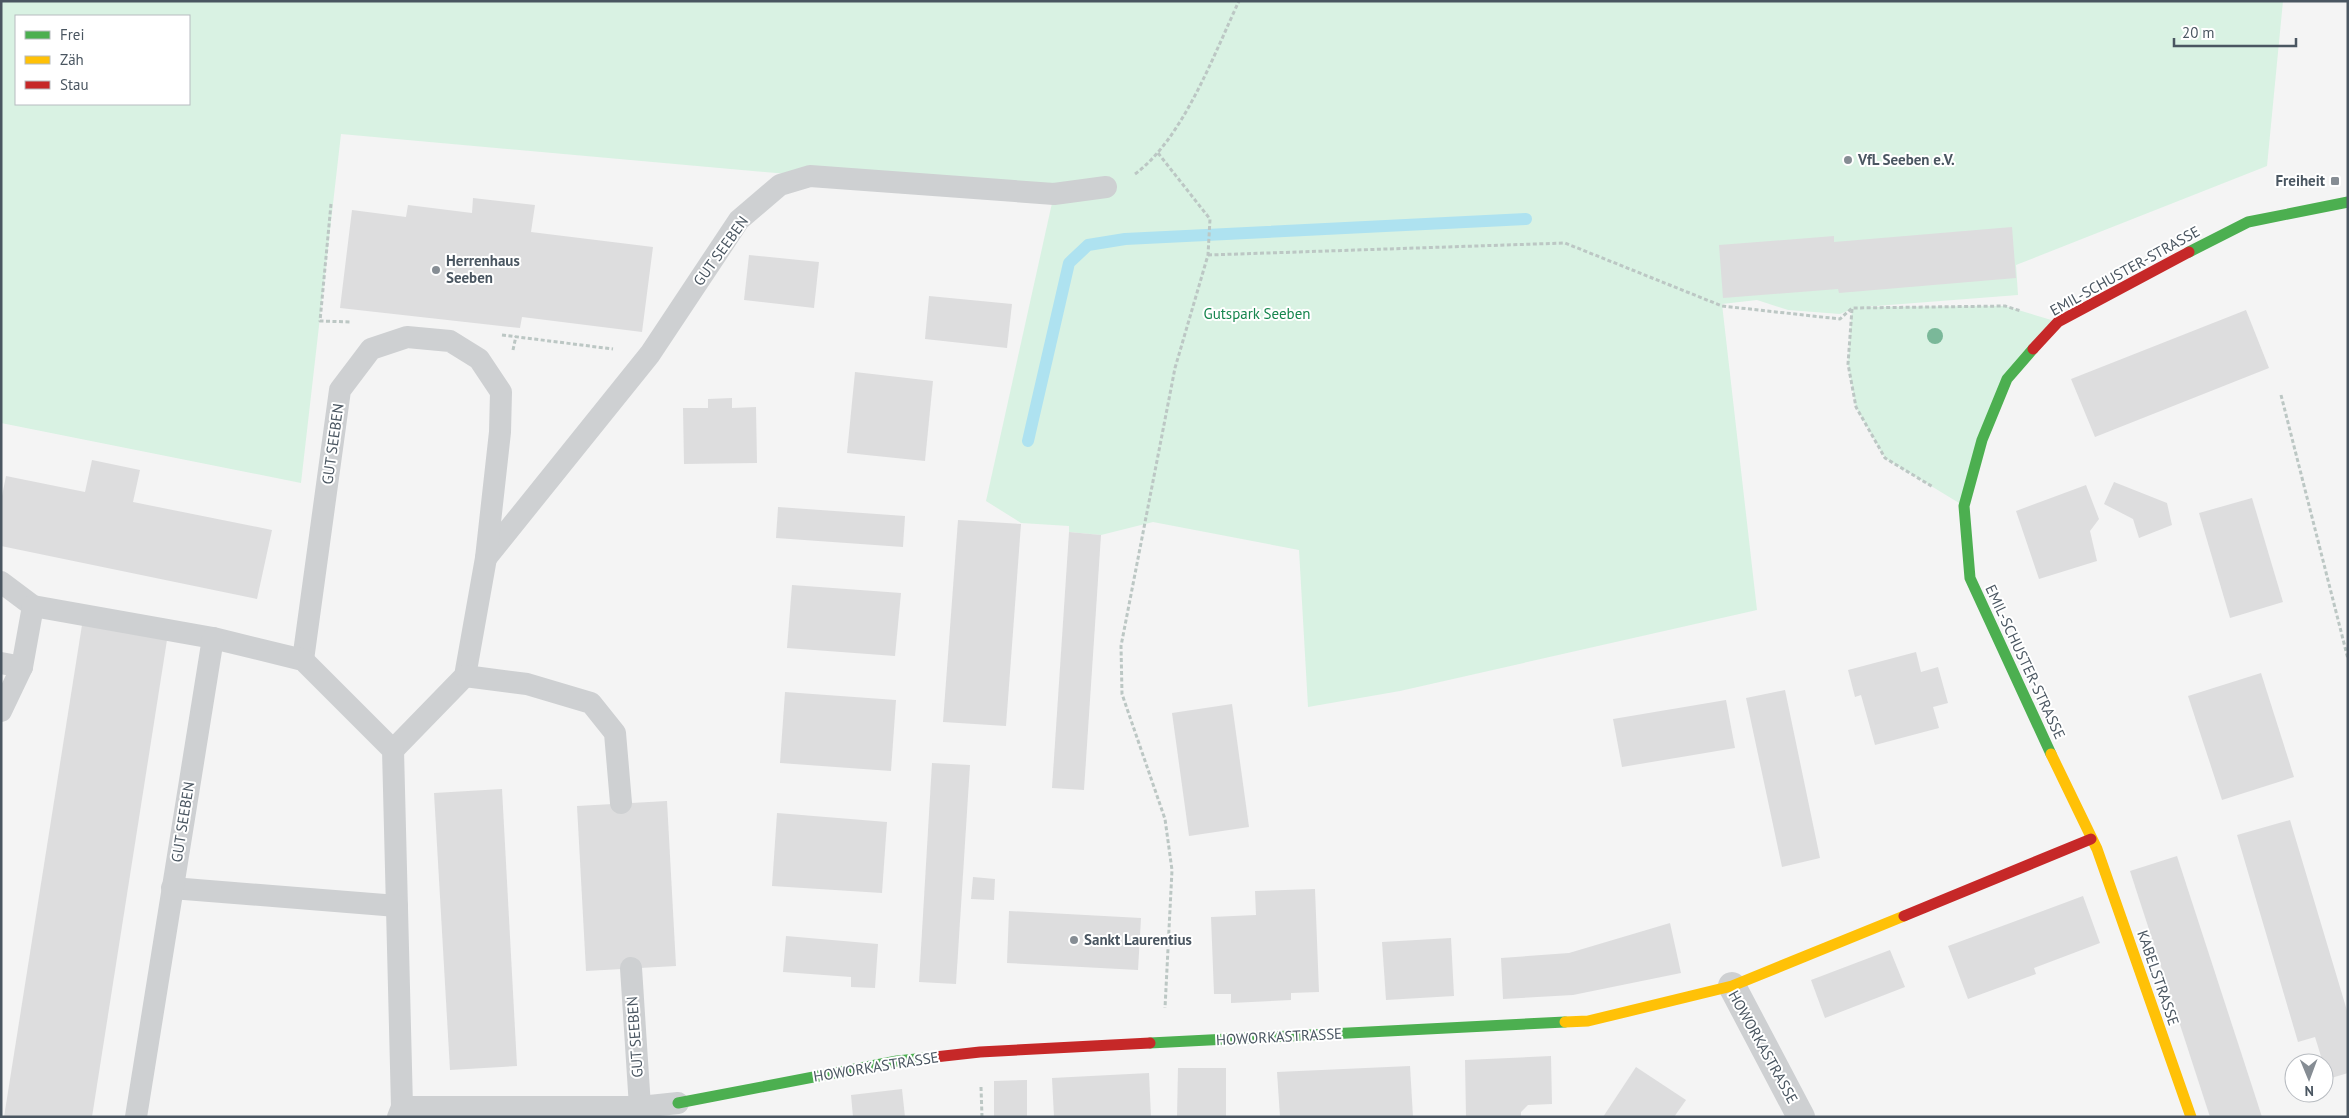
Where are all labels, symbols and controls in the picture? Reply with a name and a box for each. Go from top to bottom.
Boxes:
legend [15,15,190,105]
scale bar [2174,15,2296,47]
text: 20 m [2182,23,2215,42]
text: Frei [60,25,85,44]
text: Zäh [60,50,84,69]
text: Stau [60,75,89,94]
place label: VfL Seeben e.V. [1857,150,1955,169]
marker: VfL Seeben e.V. [1842,154,1854,166]
place label: Freiheit [2275,171,2326,190]
marker: Freiheit [2329,175,2341,187]
street label: GUT SEEBEN [689,212,752,289]
street label: EMIL-SCHUSTER-STRASSE [2047,221,2203,320]
place label: Herrenhaus Seeben [446,251,520,287]
marker: Herrenhaus Seeben [430,264,442,276]
park label: Gutspark Seeben [1203,304,1311,323]
street label: GUT SEEBEN [317,402,348,486]
street label: EMIL-SCHUSTER-STRASSE [1981,582,2070,742]
street label: GUT SEEBEN [167,780,198,864]
street label: KABELSTRASSE [2133,928,2184,1028]
place label: Sankt Laurentius [1084,930,1192,949]
marker: Sankt Laurentius [1068,934,1080,946]
street label: HOWORKASTRASSE [1724,987,1802,1107]
street label: GUT SEEBEN [622,996,647,1078]
street label: HOWORKASTRASSE [1215,1024,1343,1049]
street label: HOWORKASTRASSE [812,1047,940,1086]
north arrow [2284,1053,2334,1103]
text: N [2304,1082,2314,1100]

